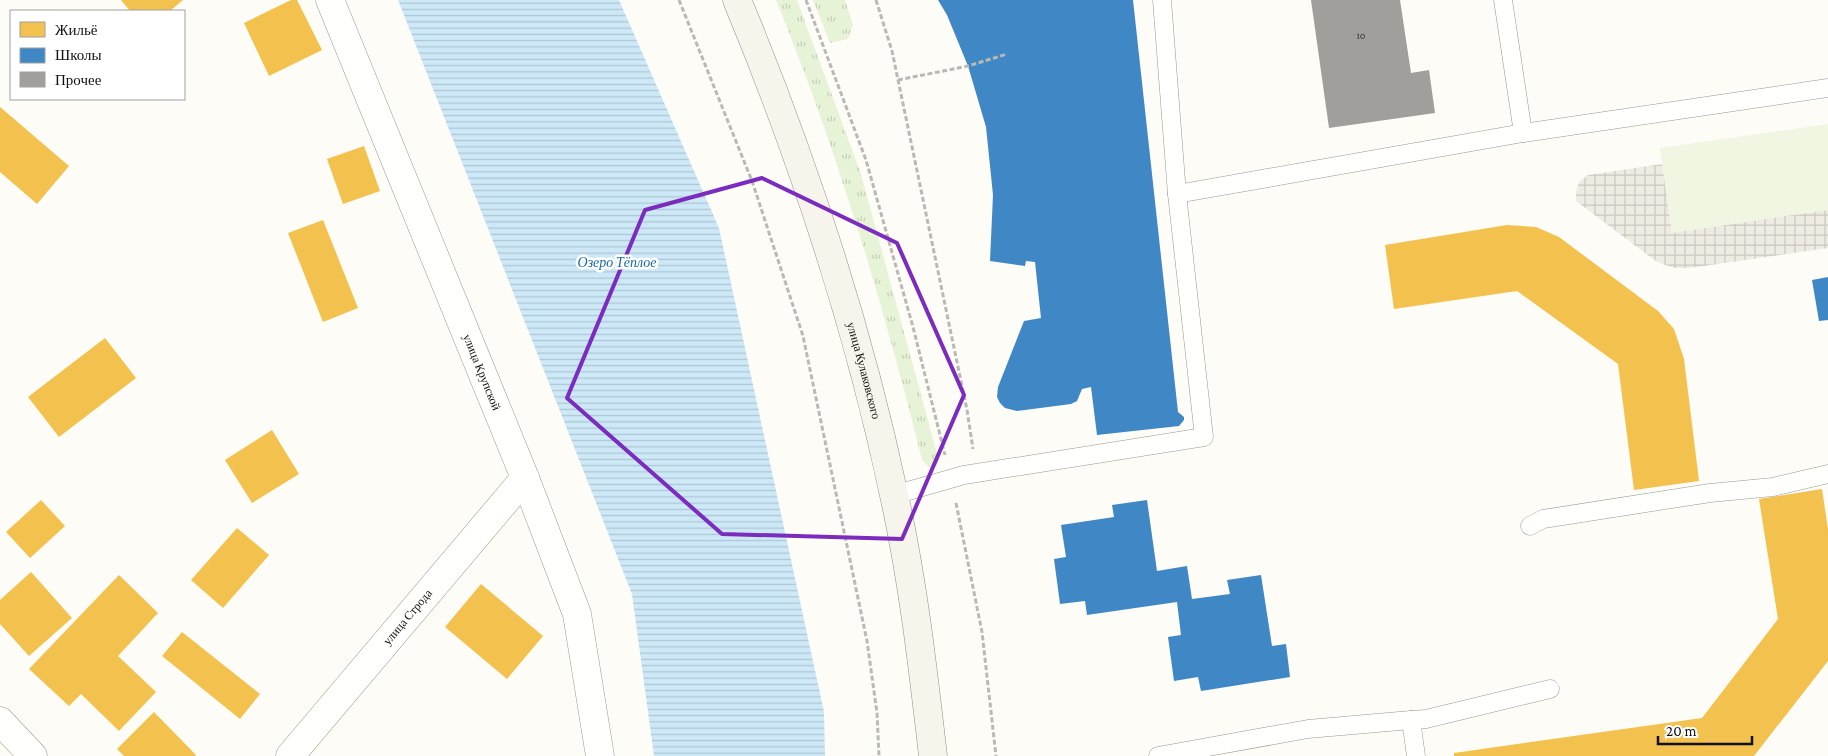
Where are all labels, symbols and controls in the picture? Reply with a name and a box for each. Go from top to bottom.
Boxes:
legend [10,10,185,100]
text: Жильё [55,22,98,38]
house number: 10 [1357,30,1366,41]
text: Школы [55,47,102,63]
text: Прочее [55,72,102,88]
water label: Озеро Тёплое [578,254,656,270]
street label: улица Кулаковского [844,321,883,421]
street label: улица Крупской [460,332,504,413]
street label: улица Строда [380,586,435,648]
scale bar [1658,714,1752,746]
text: 20 m [1666,723,1697,739]

